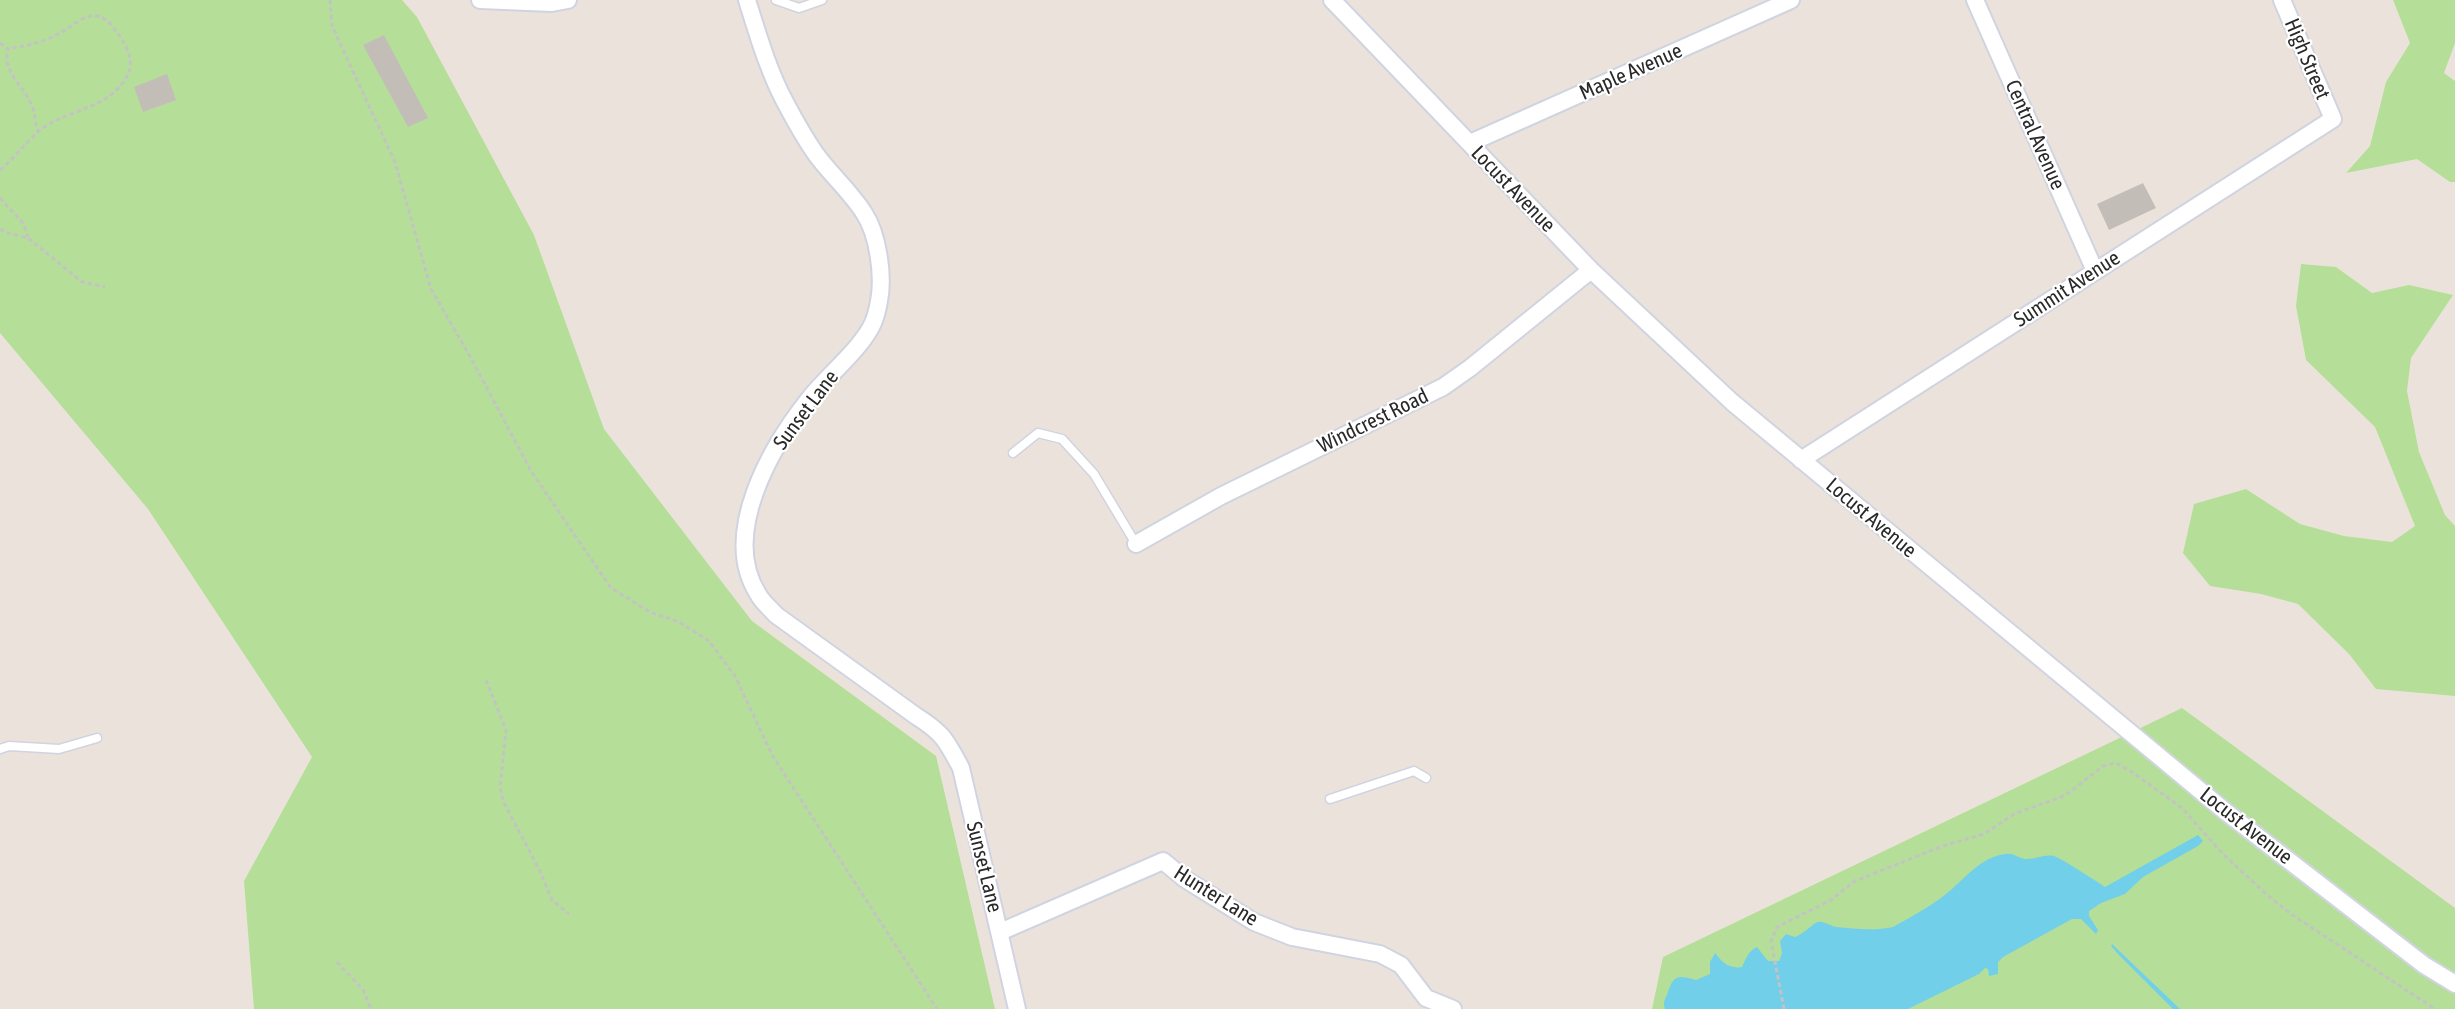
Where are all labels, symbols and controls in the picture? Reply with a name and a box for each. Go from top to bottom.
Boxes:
street label: High Street [2279,15,2335,103]
street label: Maple Avenue [1576,38,1686,106]
street label: Central Avenue [2000,76,2070,194]
street label: Locust Avenue [1466,141,1560,237]
street label: Summit Avenue [2009,245,2125,333]
street label: Sunset Lane [768,365,844,455]
street label: Windcrest Road [1313,383,1433,459]
street label: Locust Avenue [1821,473,1921,563]
street label: Locust Avenue [2195,782,2297,870]
street label: Sunset Lane [961,819,1007,915]
street label: Hunter Lane [1169,860,1263,932]

